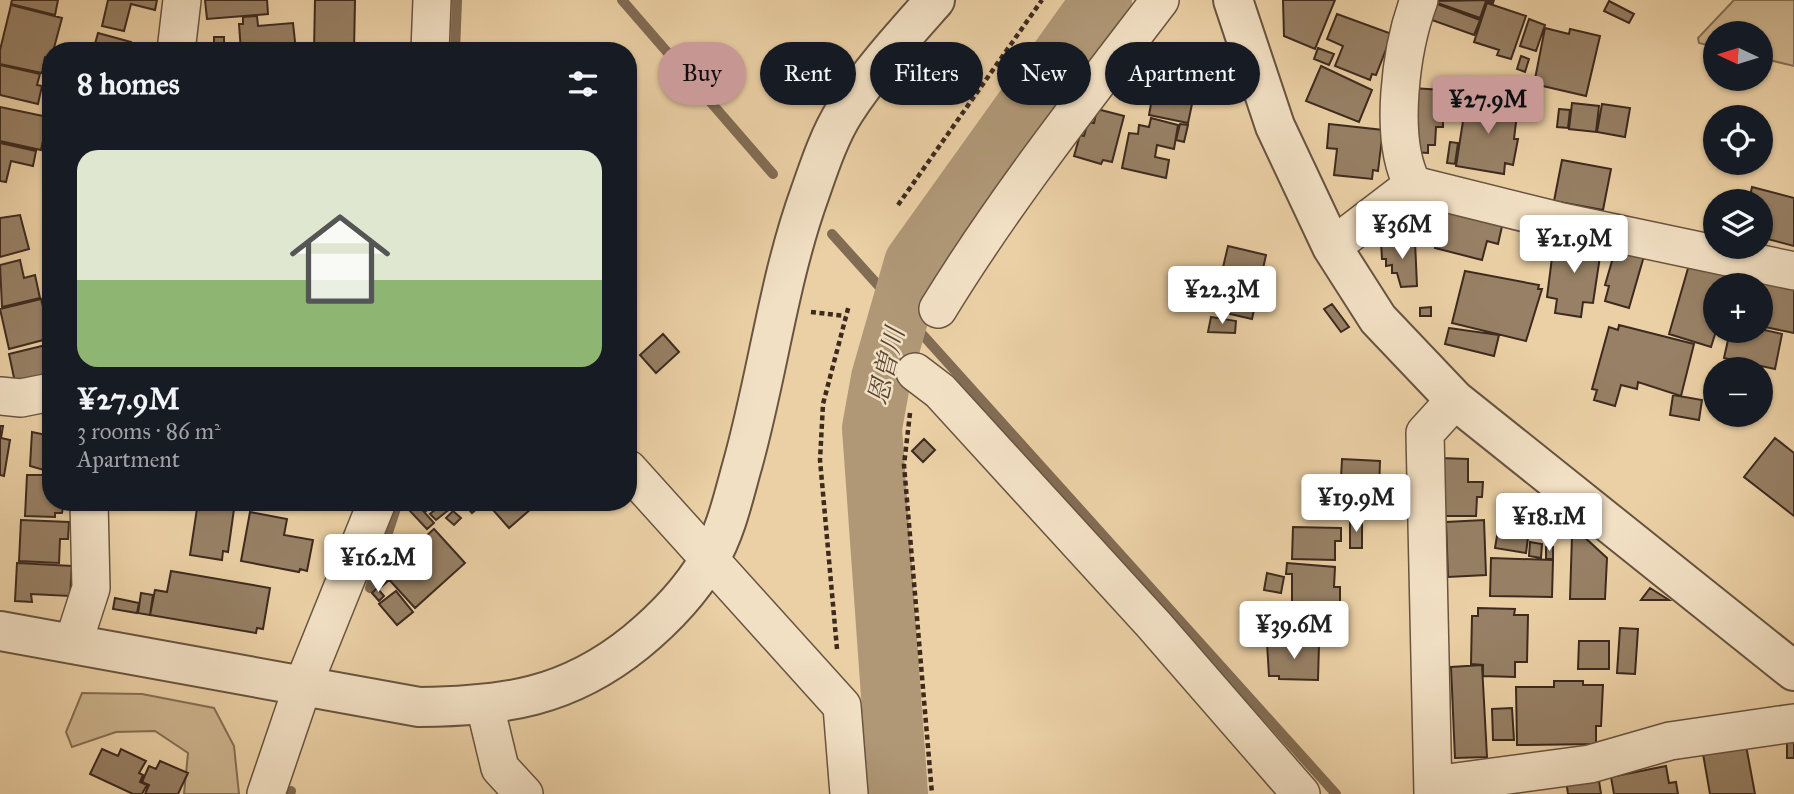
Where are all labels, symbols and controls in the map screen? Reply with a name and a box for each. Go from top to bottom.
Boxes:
north arrow [1703,21,1773,91]
map controls [1703,21,1773,427]
chip: Buy [658,42,746,105]
chip: Rent [760,42,856,105]
chip: Filters [870,42,983,105]
chip: New [997,42,1091,105]
chip: Apartment [1105,42,1260,105]
icon: filters [564,65,602,103]
text: 8 homes [77,66,180,102]
pin: ¥27.9M [1431,76,1545,136]
text: ¥27.9M [1449,85,1527,113]
button: locate [1703,105,1773,175]
button: layers [1703,189,1773,259]
icon: home [277,196,403,322]
pin: ¥36M [1361,202,1443,261]
text: ¥36M [1372,210,1432,238]
pin: ¥21.9M [1517,216,1631,275]
text: ¥21.9M [1536,224,1612,252]
pin: ¥22.3M [1165,266,1279,326]
button: + [1703,273,1773,343]
text: ¥22.3M [1184,275,1260,303]
water label: 恩曽川 [861,321,912,408]
button: − [1703,357,1773,427]
text: ¥27.9M [77,381,180,417]
text: 3 rooms · 86 m² [77,417,221,445]
text: Apartment [77,445,180,473]
pin: ¥19.9M [1299,475,1413,534]
text: ¥19.9M [1317,483,1395,511]
pin: ¥18.1M [1492,494,1606,553]
text: ¥18.1M [1512,502,1586,530]
pin: ¥16.2M [321,534,435,594]
text: ¥16.2M [340,543,416,571]
pin: ¥39.6M [1237,602,1351,661]
text: ¥39.6M [1256,610,1332,638]

